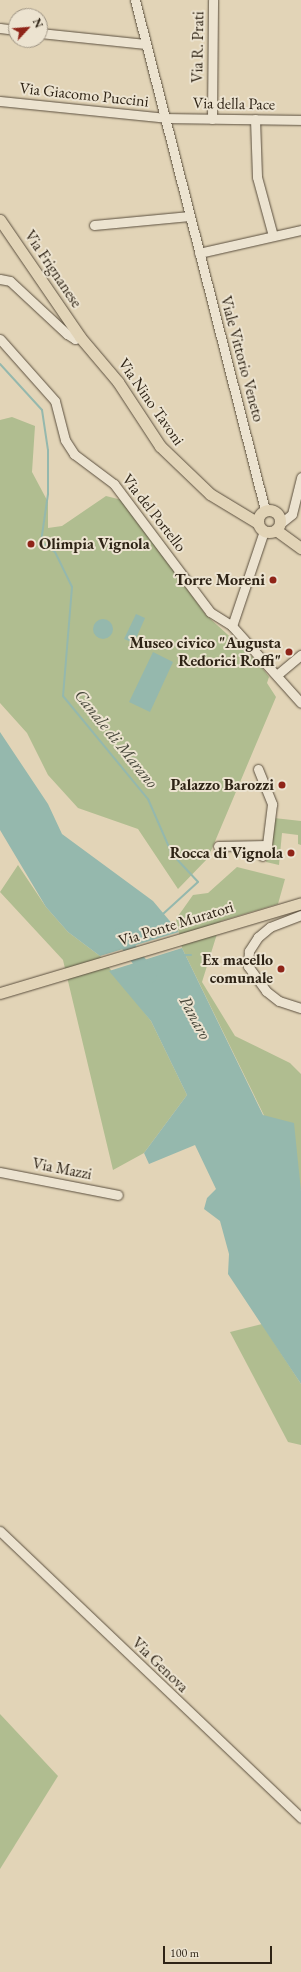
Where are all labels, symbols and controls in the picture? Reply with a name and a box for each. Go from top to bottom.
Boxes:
north arrow [8,8,48,48]
street label: Via R. Prati [188,11,208,83]
text: N [30,16,46,30]
street label: Via Giacomo Puccini [18,79,150,111]
street label: Via della Pace [193,94,275,114]
street label: Via Frignanese [20,227,86,311]
street label: Viale Vittorio Veneto [216,294,268,424]
street label: Via Nino Tavoni [114,355,188,449]
street label: Via del Portello [118,470,190,556]
place label: Olimpia Vignola [39,534,150,554]
marker: Olimpia Vignola [26,539,36,549]
place label: Torre Moreni [175,570,265,590]
marker: Torre Moreni [268,575,278,585]
place label: Museo civico "Augusta Redorici Roffi" [129,633,281,671]
marker: Museo civico "Augusta Redorici Roffi" [284,647,294,657]
water label: Canale di Marano [70,686,162,792]
place label: Palazzo Barozzi [170,775,274,795]
marker: Palazzo Barozzi [277,780,287,790]
place label: Rocca di Vignola [170,843,283,863]
marker: Rocca di Vignola [286,848,296,858]
street label: Via Ponte Muratori [116,897,236,951]
place label: Ex macello comunale [202,950,273,988]
marker: Ex macello comunale [276,964,286,974]
water label: Panaro [175,993,215,1043]
street label: Via Mazzi [31,1154,93,1184]
street label: Via Genova [128,1633,192,1697]
scale bar [165,1938,274,1964]
text: 100 m [170,1945,199,1961]

